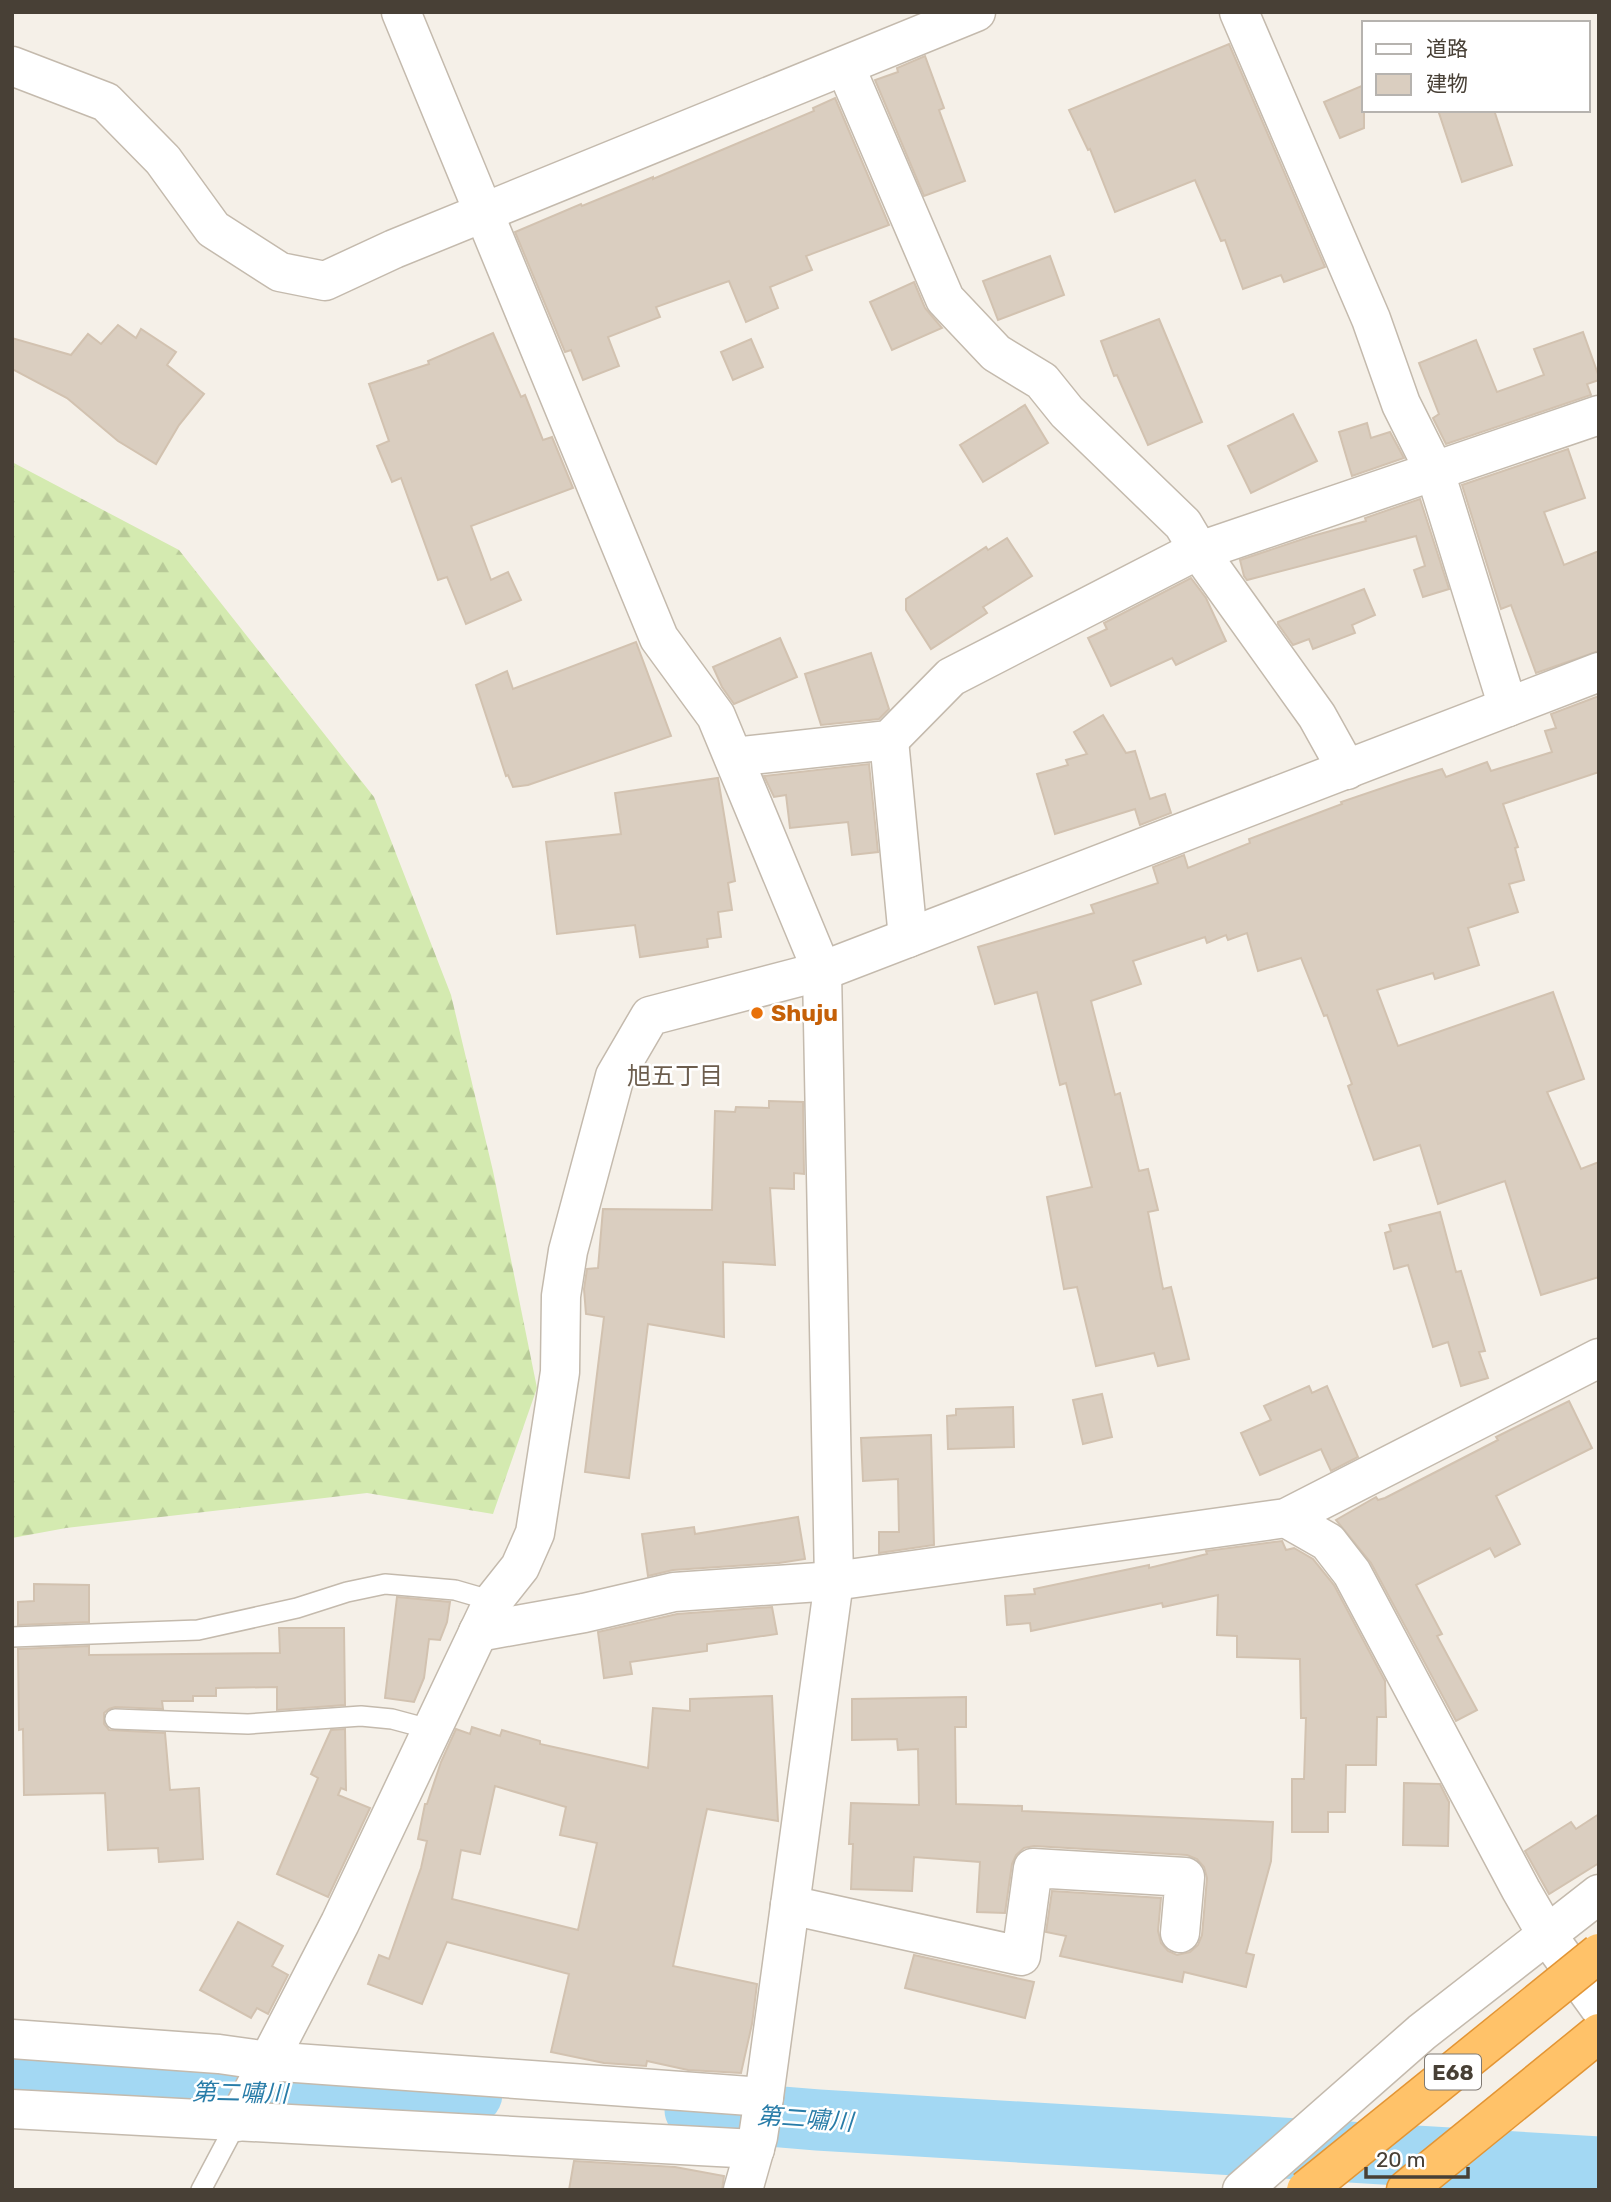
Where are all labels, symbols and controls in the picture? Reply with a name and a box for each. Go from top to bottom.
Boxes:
legend [1362,21,1590,112]
text: 道路 [1426,36,1468,61]
text: 建物 [1426,71,1468,96]
place label: Shuju [771,999,838,1027]
marker: Shuju [749,1005,765,1021]
district label: 旭五丁目 [627,1062,723,1090]
road number: E68 [1425,2054,1481,2090]
water label: 第二嘯川 [192,2078,291,2108]
water label: 第二嘯川 [756,2102,857,2137]
scale bar [1366,2136,1468,2180]
text: 20 m [1376,2147,1425,2172]

